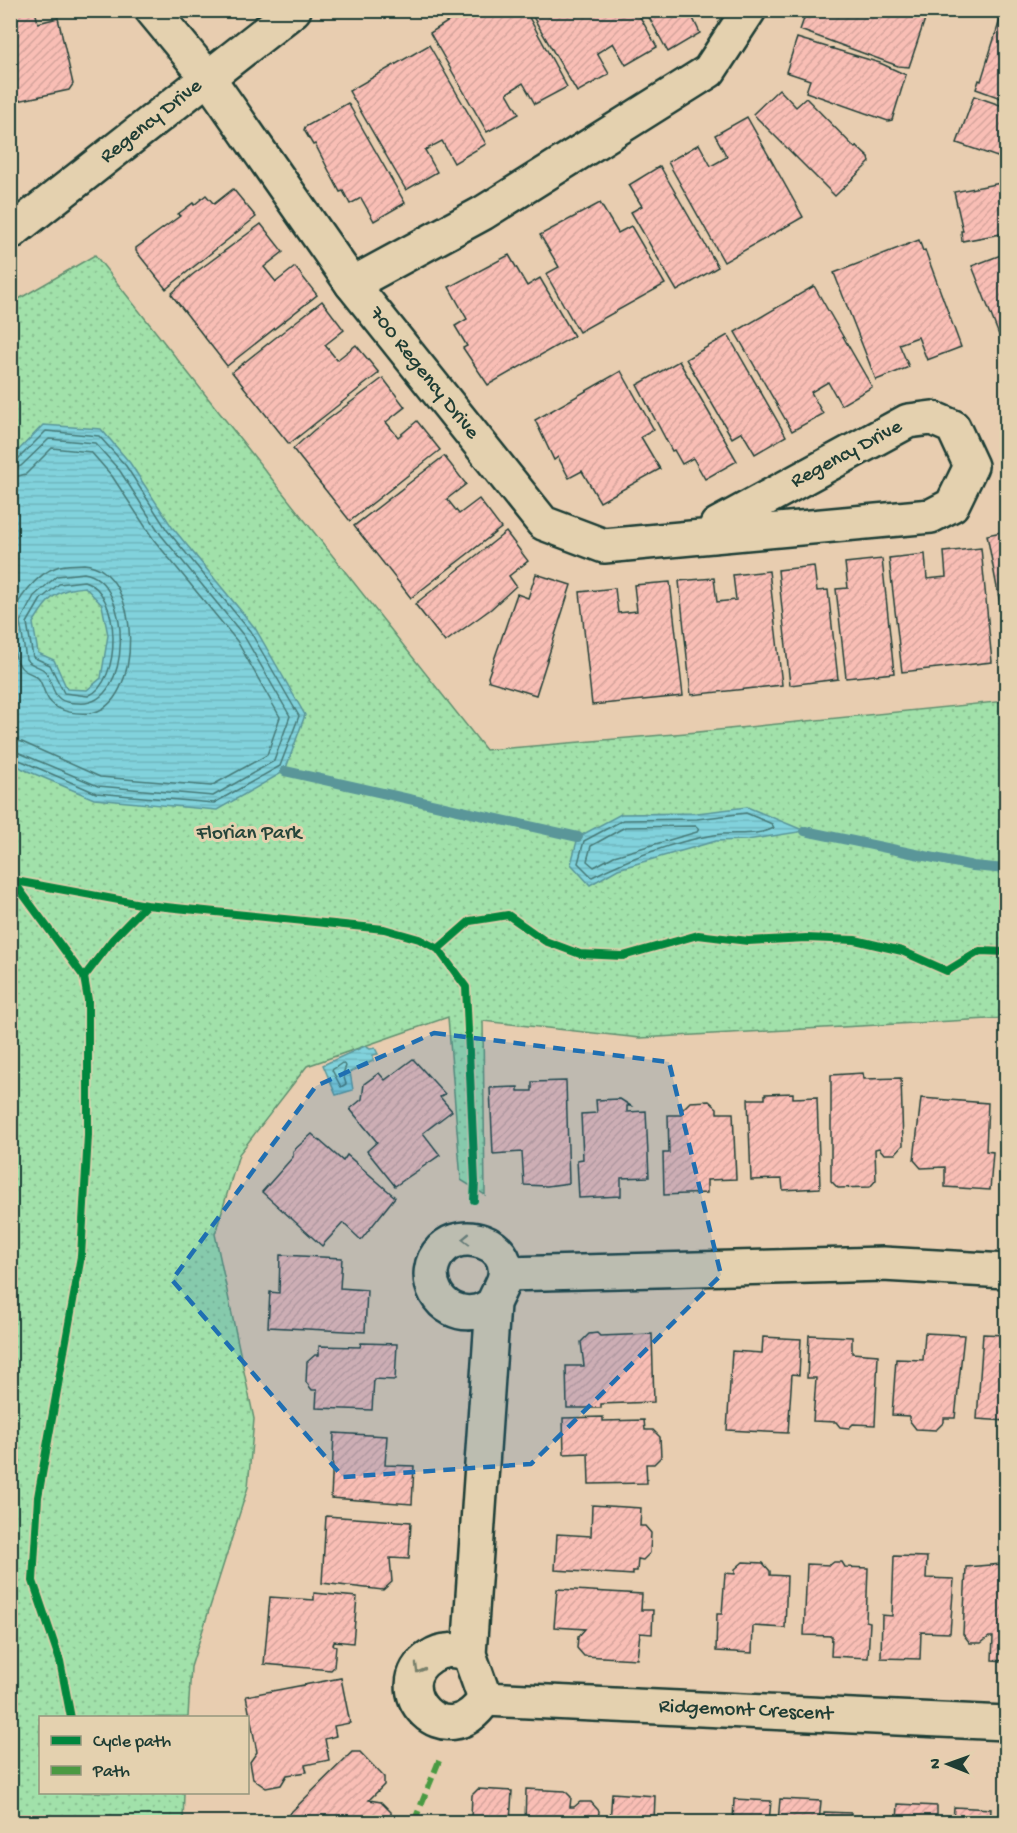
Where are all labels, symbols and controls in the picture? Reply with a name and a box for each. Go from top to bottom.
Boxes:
street label: Regency Drive [96,73,209,170]
street label: 700 Regency Drive [362,301,485,446]
street label: Regency Drive [787,415,908,495]
park label: Florian Park [196,822,304,847]
one-way arrow [462,1233,471,1245]
one-way arrow [415,1663,427,1673]
street label: Ridgemont Crescent [658,1695,836,1728]
legend [39,1716,249,1794]
text: Cycle path [93,1732,171,1753]
north arrow [918,1734,978,1794]
text: N [927,1758,946,1769]
text: Path [92,1762,130,1783]

